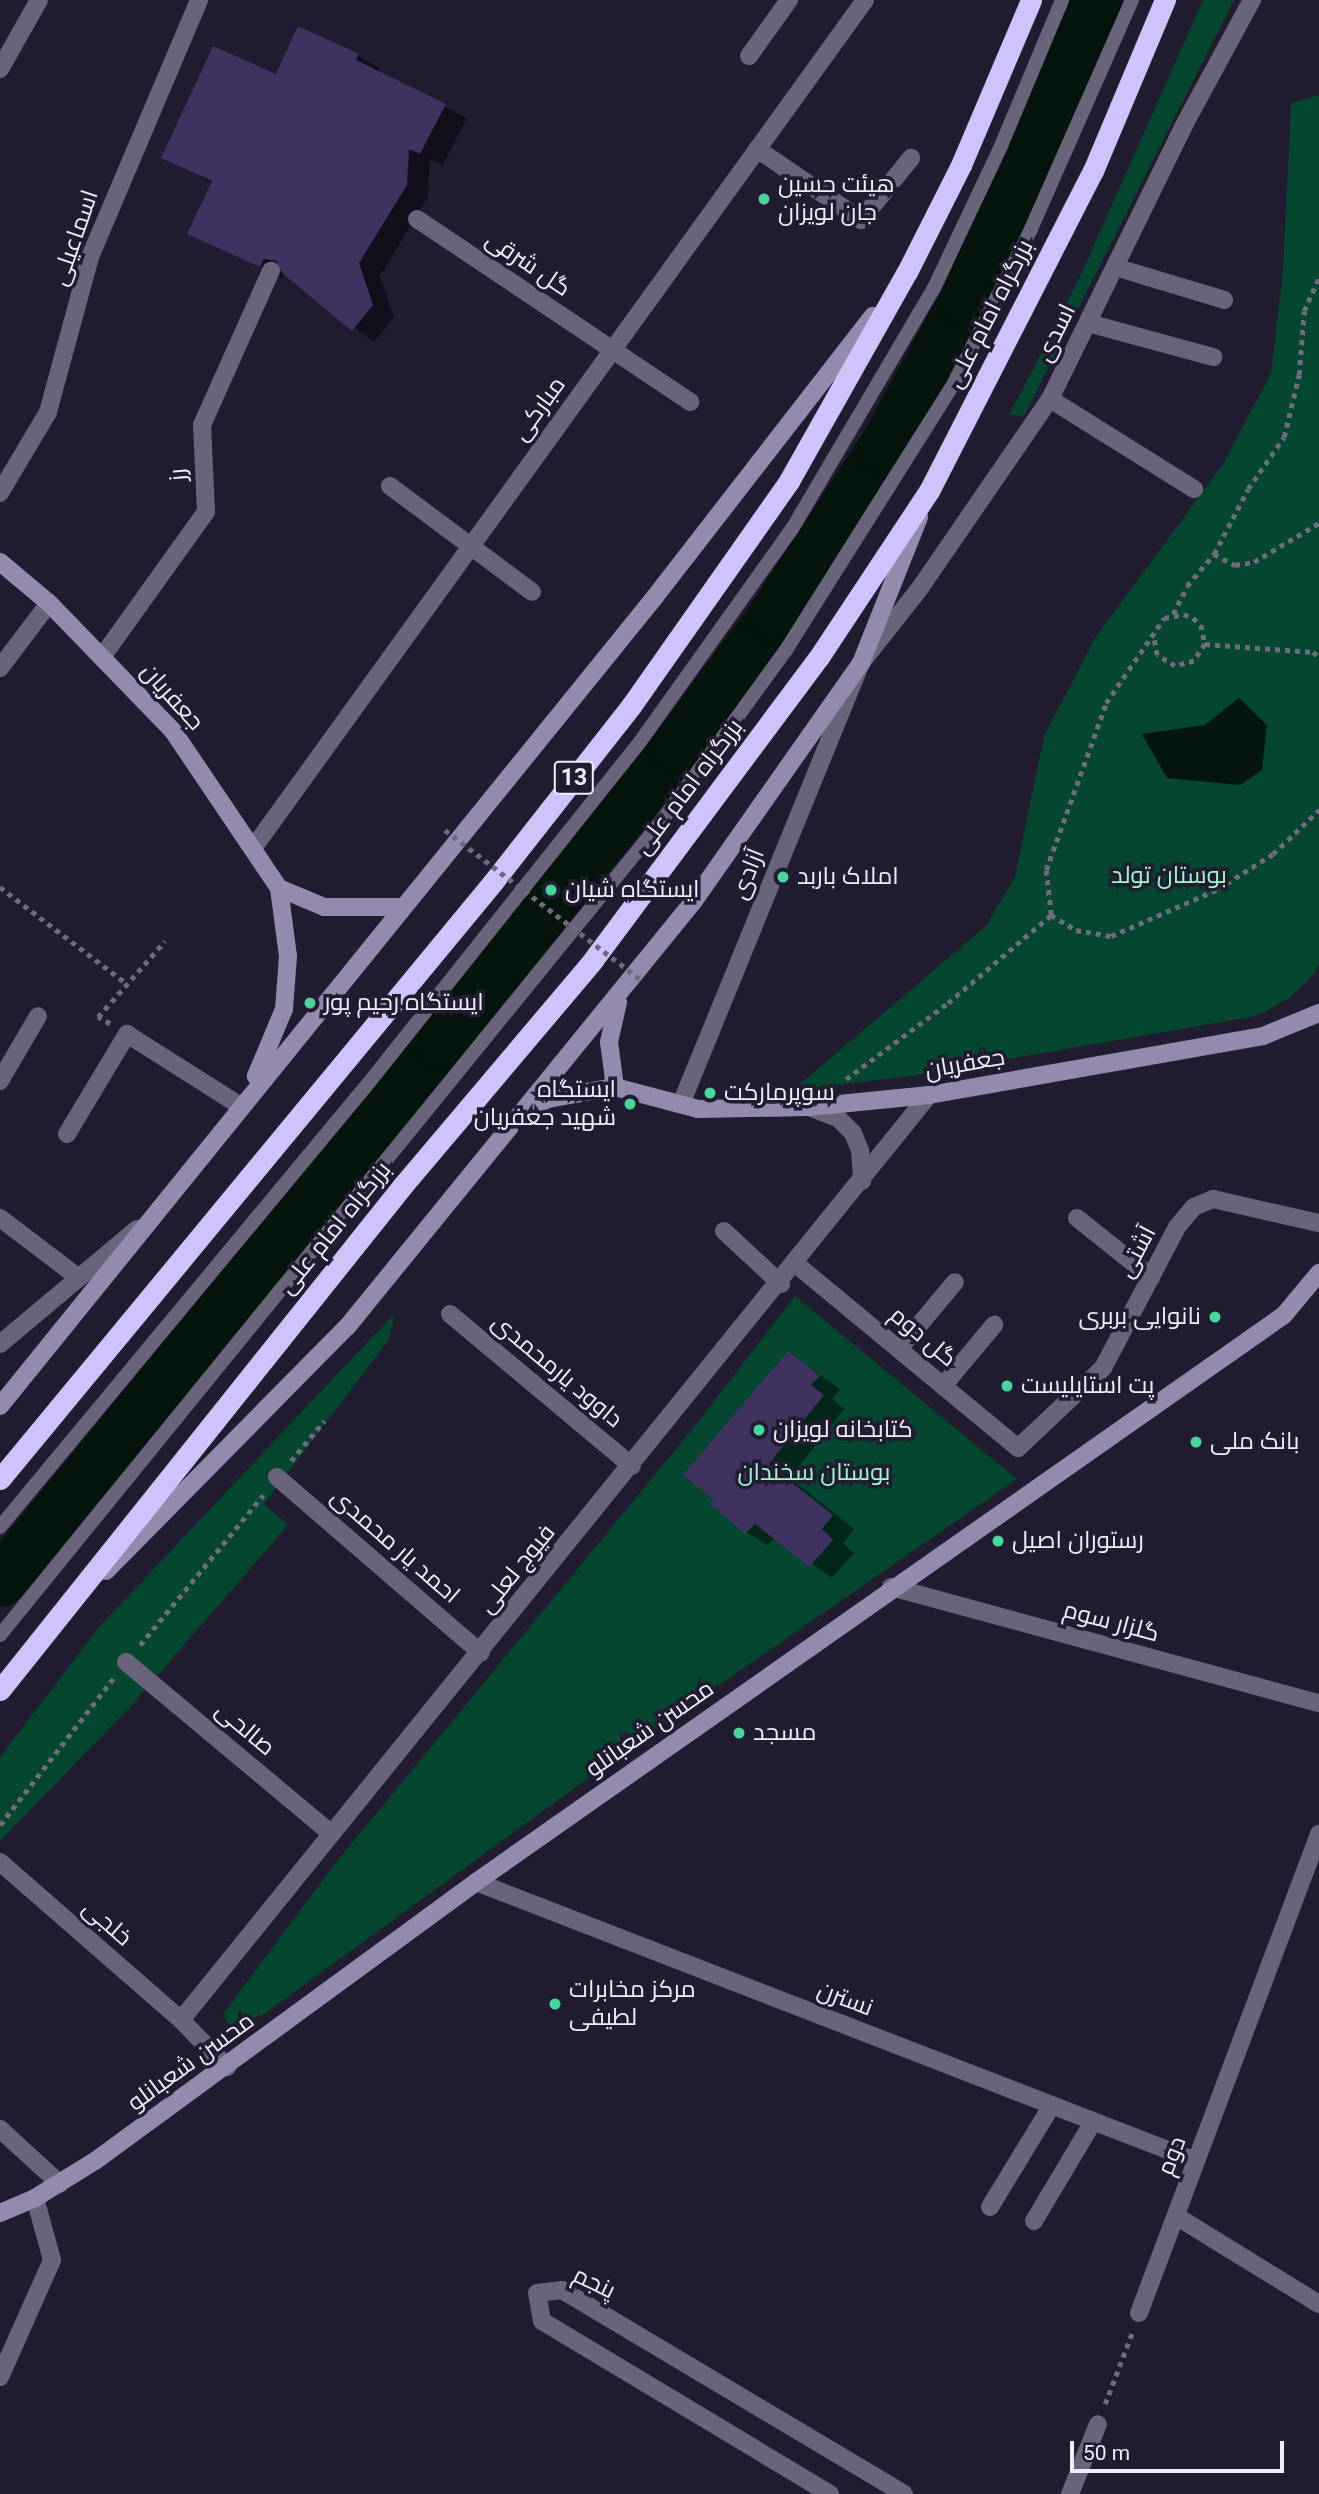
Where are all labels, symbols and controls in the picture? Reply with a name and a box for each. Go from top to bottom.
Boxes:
place label: هیئت حسین جان لویزان [778,171,895,227]
street label: اسماعیلی [45,186,105,290]
marker: هیئت حسین جان لویزان [756,191,772,207]
street label: گل شرقی [480,225,576,303]
street label: بزرگراه امام علی [940,235,1040,393]
street label: اسدی [1030,299,1082,367]
street label: مبارکی [506,371,572,447]
street label: رز [163,467,193,483]
street label: جعفریان [134,657,210,737]
street label: بزرگراه امام علی [629,713,749,861]
road number: 13 [553,758,595,798]
street label: آزادی [725,844,771,904]
park label: بوستان تولد [1111,862,1227,890]
place label: املاک باربد [797,863,899,891]
marker: املاک باربد [775,869,791,885]
place label: ایستگاه شیان [565,876,700,904]
marker: ایستگاه شیان [543,882,559,898]
place label: ایستگاه رحیم پور [324,989,484,1017]
marker: ایستگاه رحیم پور [302,995,318,1011]
street label: جعفریان [923,1043,1007,1085]
place label: ایستگاه شهید جعفریان [474,1076,616,1132]
place label: سوپرمارکت [724,1079,835,1107]
marker: سوپرمارکت [702,1085,718,1101]
marker: ایستگاه شهید جعفریان [622,1096,638,1112]
street label: بزرگراه امام علی [273,1156,397,1300]
street label: آشتی [1111,1221,1163,1283]
street label: گل دوم [884,1301,962,1373]
place label: نانوایی بربری [1078,1303,1201,1331]
street label: داوود یارمحمدی [486,1308,628,1434]
marker: نانوایی بربری [1207,1309,1223,1325]
place label: پت استایلیست [1021,1372,1154,1400]
marker: پت استایلیست [999,1378,1015,1394]
place label: کتابخانه لویزان [773,1416,913,1444]
marker: کتابخانه لویزان [751,1422,767,1438]
place label: بانک ملی [1210,1428,1299,1456]
marker: بانک ملی [1188,1434,1204,1450]
park label: بوستان سخندان [738,1459,890,1487]
street label: احمد یار محمدی [325,1482,465,1610]
street label: فیوج لعلی [473,1519,561,1619]
place label: رستوران اصیل [1012,1527,1144,1555]
marker: رستوران اصیل [990,1533,1006,1549]
street label: گلزار سوم [1060,1595,1162,1649]
street label: محسن شعبانلو [580,1674,720,1784]
street label: صالحی [209,1696,281,1762]
place label: مسجد [753,1719,816,1747]
marker: مسجد [731,1725,747,1741]
street label: خلجی [76,1894,138,1952]
street label: نسترن [813,1975,877,2023]
place label: مرکز مخابرات لطیفی [569,1976,696,2032]
marker: مرکز مخابرات لطیفی [547,1996,563,2012]
street label: محسن شعبانلو [122,2006,260,2118]
street label: دوم [1151,2132,1193,2180]
street label: پنجم [568,2260,620,2306]
scale bar [1074,2428,1288,2472]
text: 50 m [1083,2441,1130,2465]

